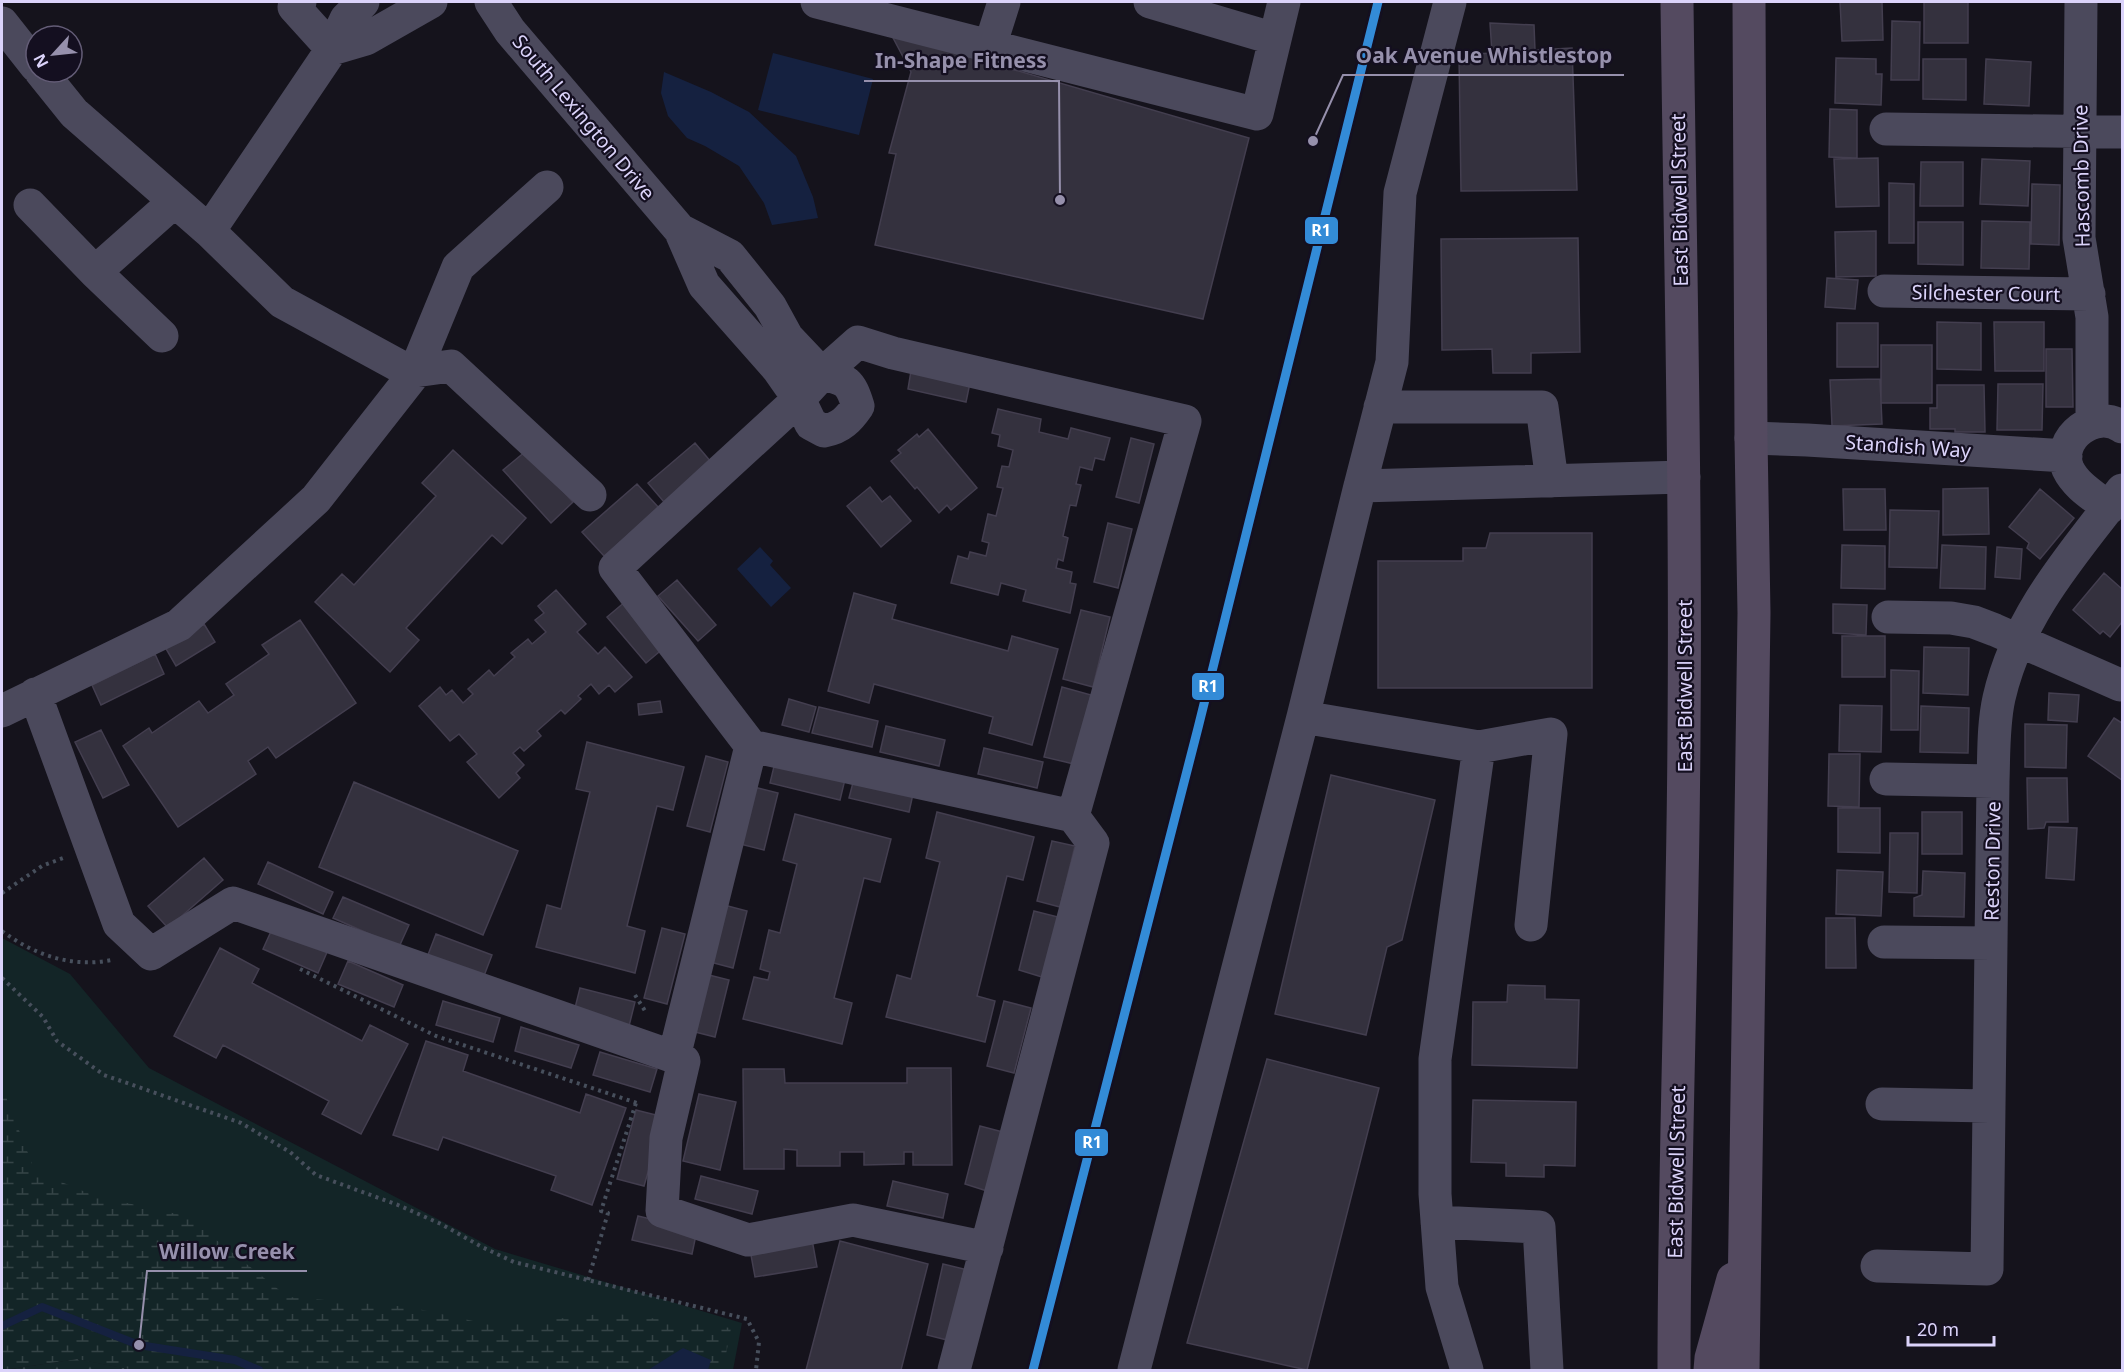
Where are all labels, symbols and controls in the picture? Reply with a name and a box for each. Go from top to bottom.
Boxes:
north arrow [24,24,84,84]
street label: South Lexington Drive [507,29,661,205]
callout: Oak Avenue Whistlestop [1343,36,1624,75]
text: Oak Avenue Whistlestop [1356,41,1612,69]
callout: In-Shape Fitness [864,42,1059,81]
text: In-Shape Fitness [875,46,1047,74]
text: N [28,50,53,72]
street label: Hascomb Drive [2066,104,2096,248]
street label: East Bidwell Street [1664,113,1694,287]
line badge: R1 [1304,216,1339,245]
text: R1 [1311,219,1331,241]
street label: Silchester Court [1911,278,2061,308]
street label: Standish Way [1844,428,1973,464]
street label: East Bidwell Street [1671,599,1698,773]
line badge: R1 [1191,672,1225,701]
text: R1 [1198,675,1218,697]
street label: Reston Drive [1977,801,2007,921]
street label: East Bidwell Street [1661,1085,1691,1259]
line badge: R1 [1074,1128,1109,1157]
text: R1 [1082,1131,1102,1153]
callout: Willow Creek [147,1232,307,1271]
text: Willow Creek [159,1237,296,1265]
scale bar [1908,1309,1994,1347]
text: 20 m [1917,1317,1959,1341]

